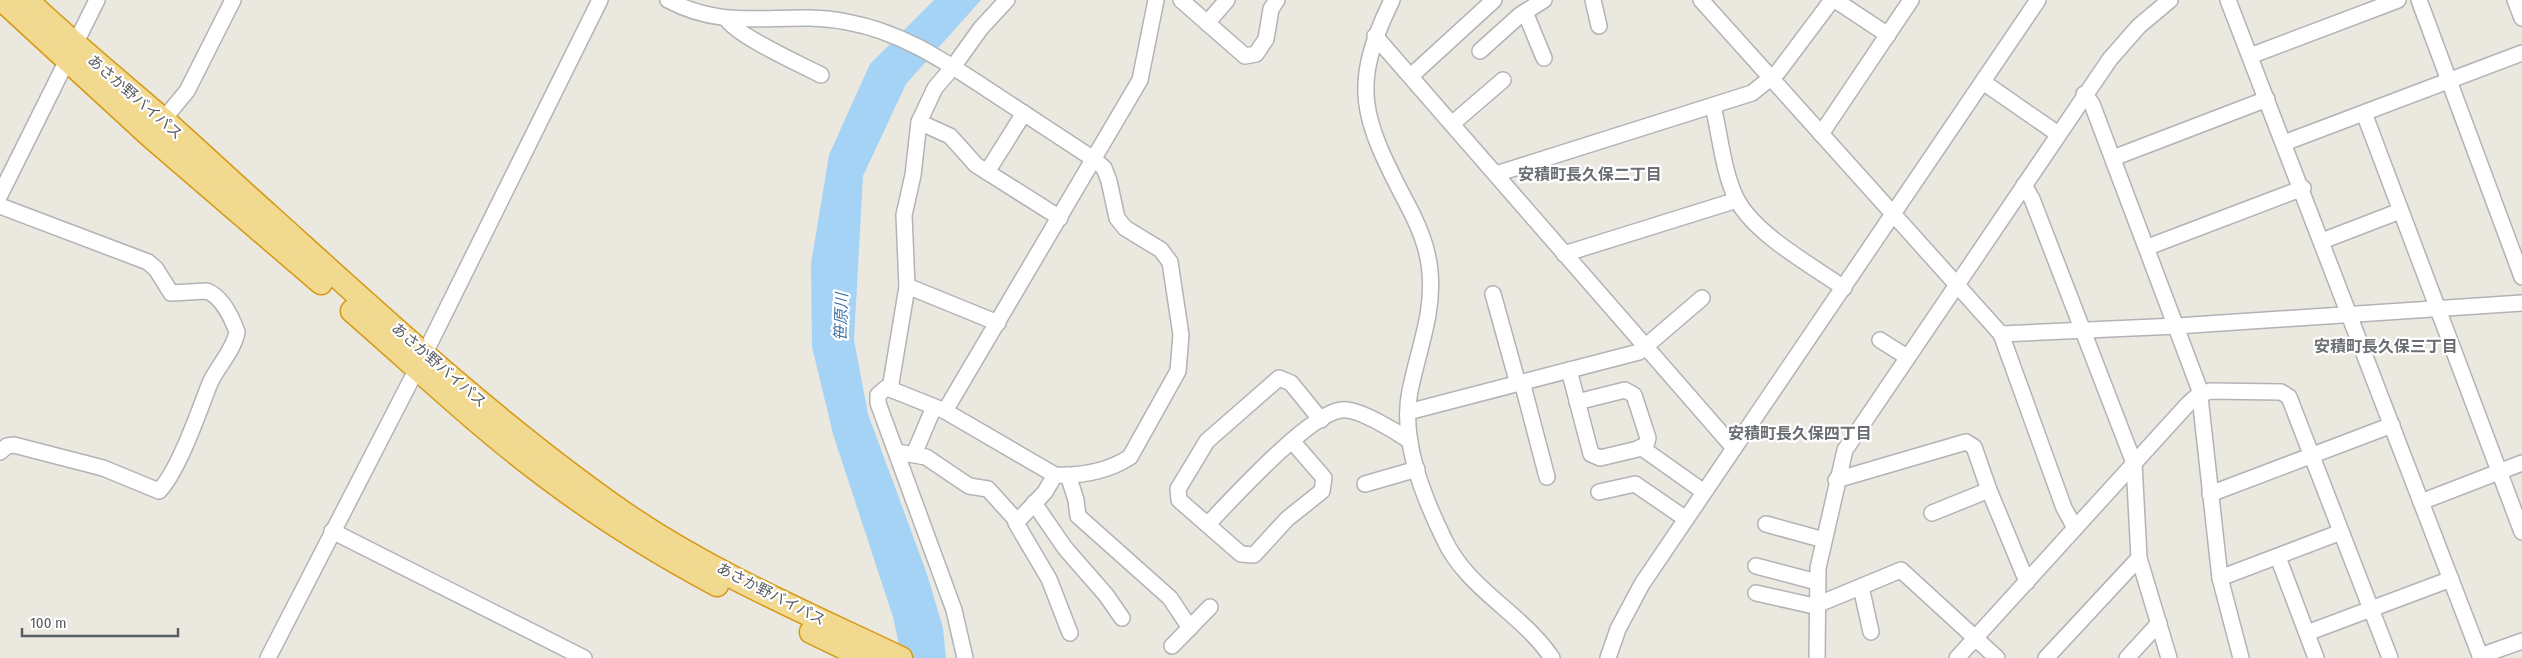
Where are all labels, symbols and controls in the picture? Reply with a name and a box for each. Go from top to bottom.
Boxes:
street label: あさか野バイパス [84,51,186,143]
district label: 安積町長久保二丁目 [1518,165,1662,184]
water label: 笹原川 [831,291,851,341]
street label: あさか野バイパス [388,319,490,411]
district label: 安積町長久保三丁目 [2314,337,2458,356]
district label: 安積町長久保四丁目 [1728,424,1872,443]
street label: あさか野バイパス [714,559,828,629]
scale bar [22,606,179,638]
text: 100 m [30,614,67,632]

